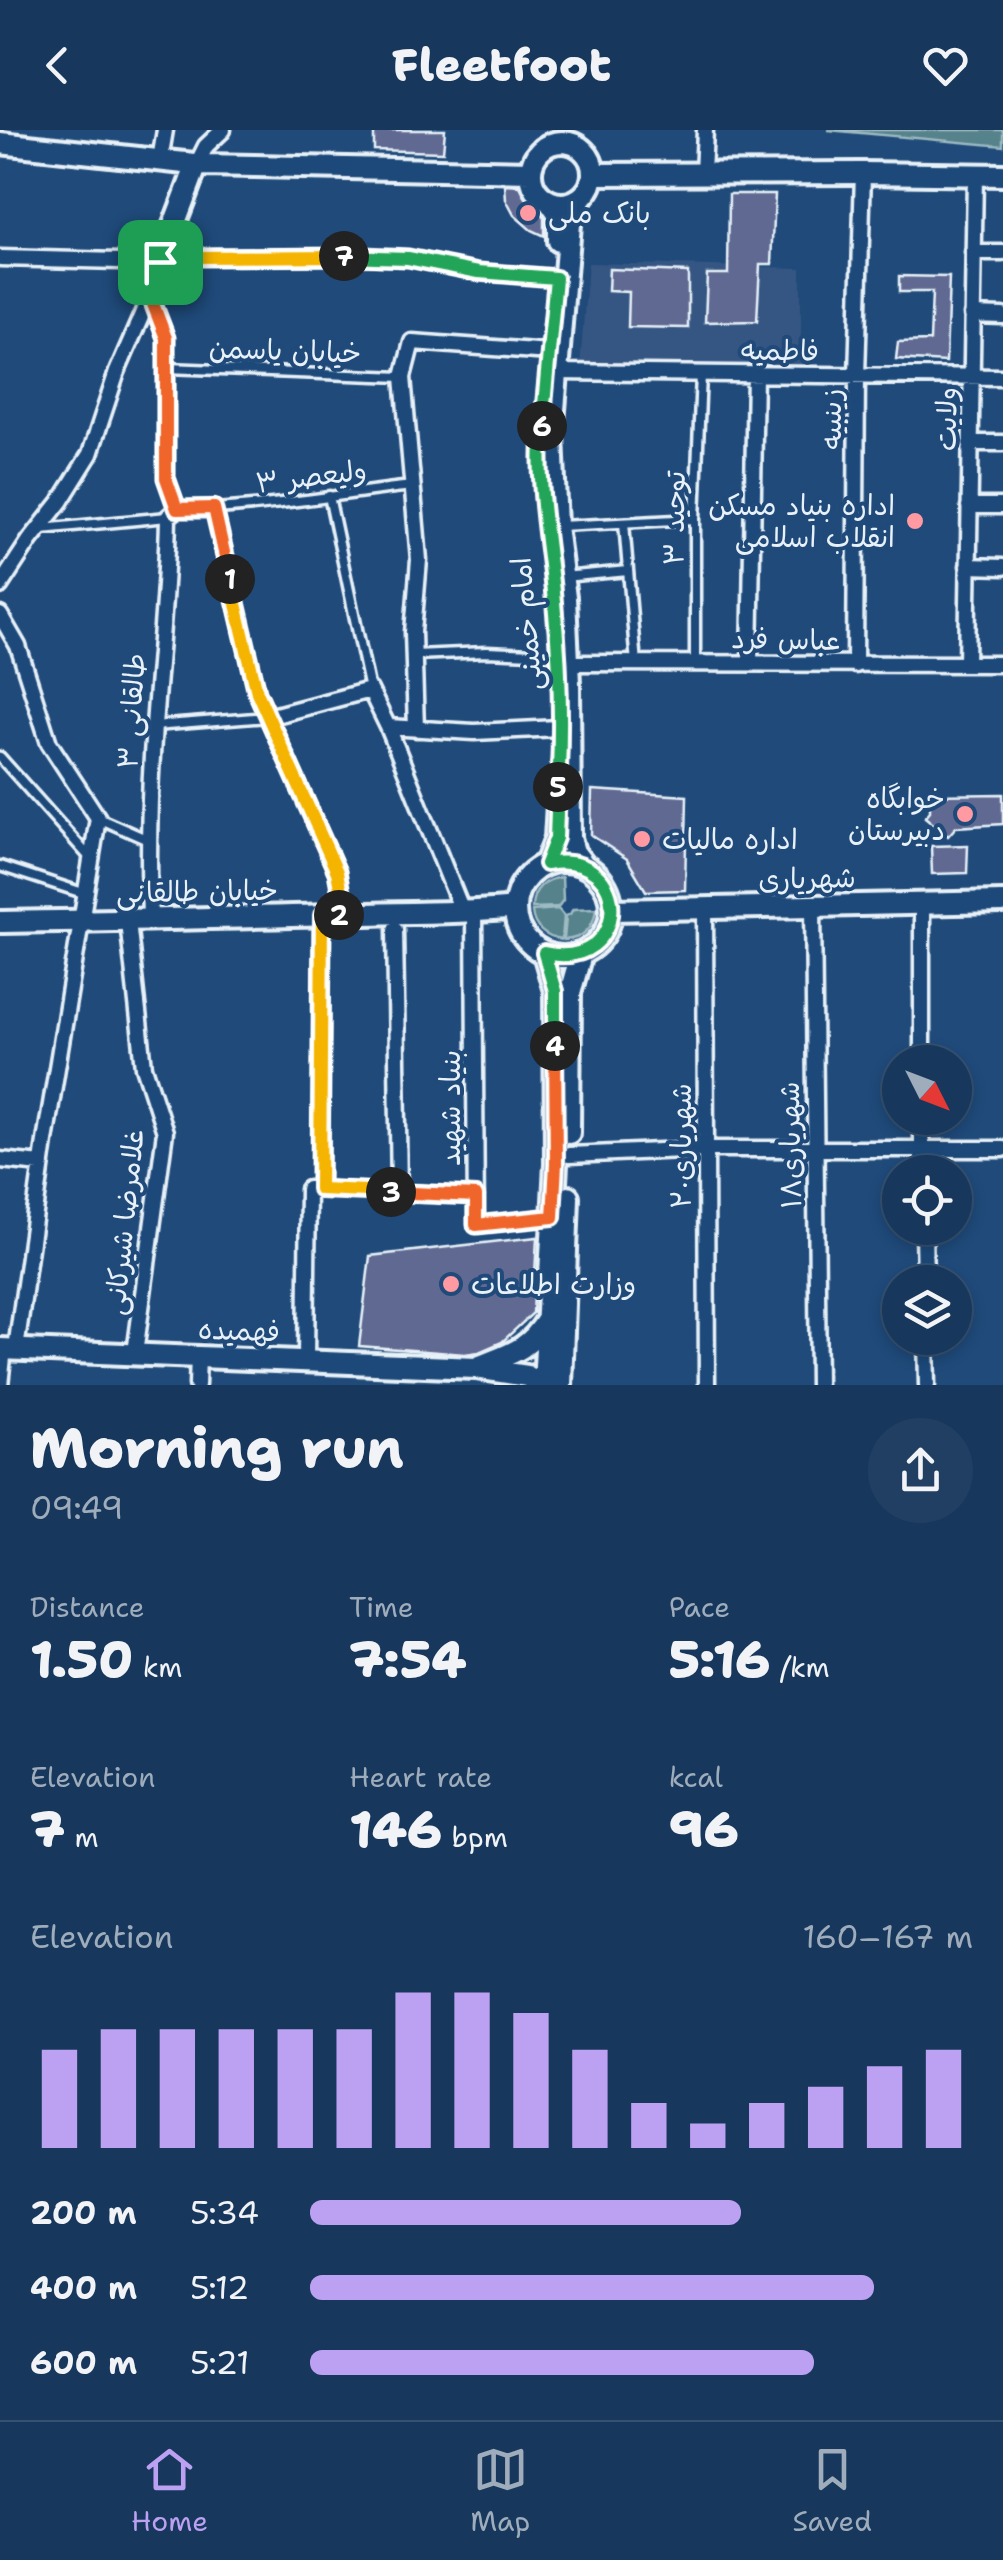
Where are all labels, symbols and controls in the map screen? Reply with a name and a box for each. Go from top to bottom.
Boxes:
text: Fleetfoot [392,35,611,95]
icon: back [30,38,85,93]
icon: heart [918,38,973,93]
place label: بانک ملی [548,194,651,232]
marker: بانک ملی [517,202,539,224]
pin [118,220,203,305]
pin: 7 [319,231,369,281]
icon: arrive [133,235,188,290]
text: 7 [334,237,354,275]
street label: خیابان یاسمن [208,328,362,372]
street label: فاطمیه [741,330,819,370]
street label: ولایت [926,386,966,452]
street label: زینبیه [812,389,850,449]
pin: 6 [517,401,567,451]
text: 6 [532,407,552,445]
street label: ولیعصر ۳ [253,450,369,502]
street label: توحید ۳ [654,470,694,566]
place label: اداره بنیاد مسکن انقلاب اسلامی [708,486,895,556]
marker: اداره بنیاد مسکن انقلاب اسلامی [904,510,926,532]
pin: 1 [205,554,255,604]
street label: امام خمینی [501,555,554,692]
text: 1 [224,560,236,598]
street label: عباس فرد [731,619,841,659]
street label: طالقانی ۳ [108,652,154,770]
pin: 5 [533,762,583,812]
text: 5 [549,768,567,806]
place label: خوابگاه دبیرستان [848,779,945,849]
marker: خوابگاه دبیرستان [954,803,976,825]
place label: اداره مالیات [662,820,798,858]
marker: اداره مالیات [631,828,653,850]
street label: شهریاری [758,858,856,898]
street label: خیابان طالقانی [116,871,278,911]
pin: 2 [314,890,364,940]
text: 2 [329,896,349,934]
pin: 4 [530,1021,580,1071]
text: 4 [545,1027,565,1065]
north arrow [882,1045,972,1135]
map controls [882,1045,972,1355]
street label: بنیاد شهید [431,1050,469,1166]
street label: شهریاری۱۸ [770,1081,810,1209]
street label: شهریاری۲۰ [662,1083,700,1209]
street label: غلامرضا شیرکانی [95,1127,153,1317]
button: locate [882,1155,972,1245]
pin: 3 [366,1167,416,1217]
text: 3 [381,1173,401,1211]
place label: وزارت اطلاعات [471,1265,636,1303]
button: layers [882,1265,972,1355]
marker: وزارت اطلاعات [440,1273,462,1295]
street label: فهمیده [197,1310,281,1350]
text: Morning run [30,1411,404,1485]
button: share [868,1418,973,1523]
text: 09:49 [30,1486,124,1529]
text: Distance [30,1588,145,1626]
text: Time [349,1588,414,1626]
text: Pace [669,1588,730,1626]
text: 1.50 [30,1626,133,1693]
text: 7:54 [349,1626,466,1693]
text: 5:16 [669,1626,770,1693]
text: km [133,1648,182,1686]
text: /km [770,1648,830,1686]
text: Elevation [30,1758,155,1796]
text: Heart rate [349,1758,492,1796]
text: kcal [669,1758,723,1796]
text: 7 [30,1796,65,1863]
text: 146 [349,1796,442,1863]
text: 96 [669,1796,739,1863]
text: m [65,1818,99,1856]
text: bpm [442,1818,508,1856]
text: Elevation [30,1915,173,1958]
text: 160–167 m [802,1915,973,1958]
text: 200 m [30,2191,137,2234]
text: 5:34 [190,2191,259,2234]
text: 400 m [30,2266,137,2309]
text: 5:12 [190,2266,249,2309]
text: 600 m [30,2341,137,2384]
text: 5:21 [190,2341,250,2384]
tab: Home [131,2442,208,2540]
tab: Map [470,2442,530,2540]
tab: Saved [792,2442,872,2540]

